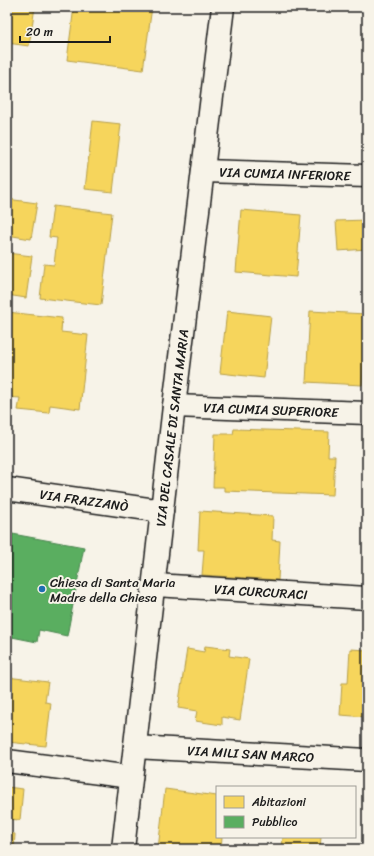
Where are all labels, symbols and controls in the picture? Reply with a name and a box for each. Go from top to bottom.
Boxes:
scale bar [20,18,110,44]
text: 20 m [26,21,53,43]
street label: VIA CUMIA INFERIORE [219,160,352,187]
street label: VIA DEL CASALE DI SANTA MARIA [149,328,195,528]
street label: VIA CUMIA SUPERIORE [203,396,340,423]
street label: VIA FRAZZANÒ [38,482,130,518]
place label: Chiesa di Santa Maria Madre della Chiesa [50,571,176,609]
street label: VIA CURCURACI [213,577,308,606]
marker: Chiesa di Santa Maria Madre della Chiesa [37,584,47,594]
street label: VIA MILI SAN MARCO [187,738,315,769]
legend [216,786,356,838]
text: Abitazioni [251,791,307,813]
text: Pubblico [252,811,297,833]

